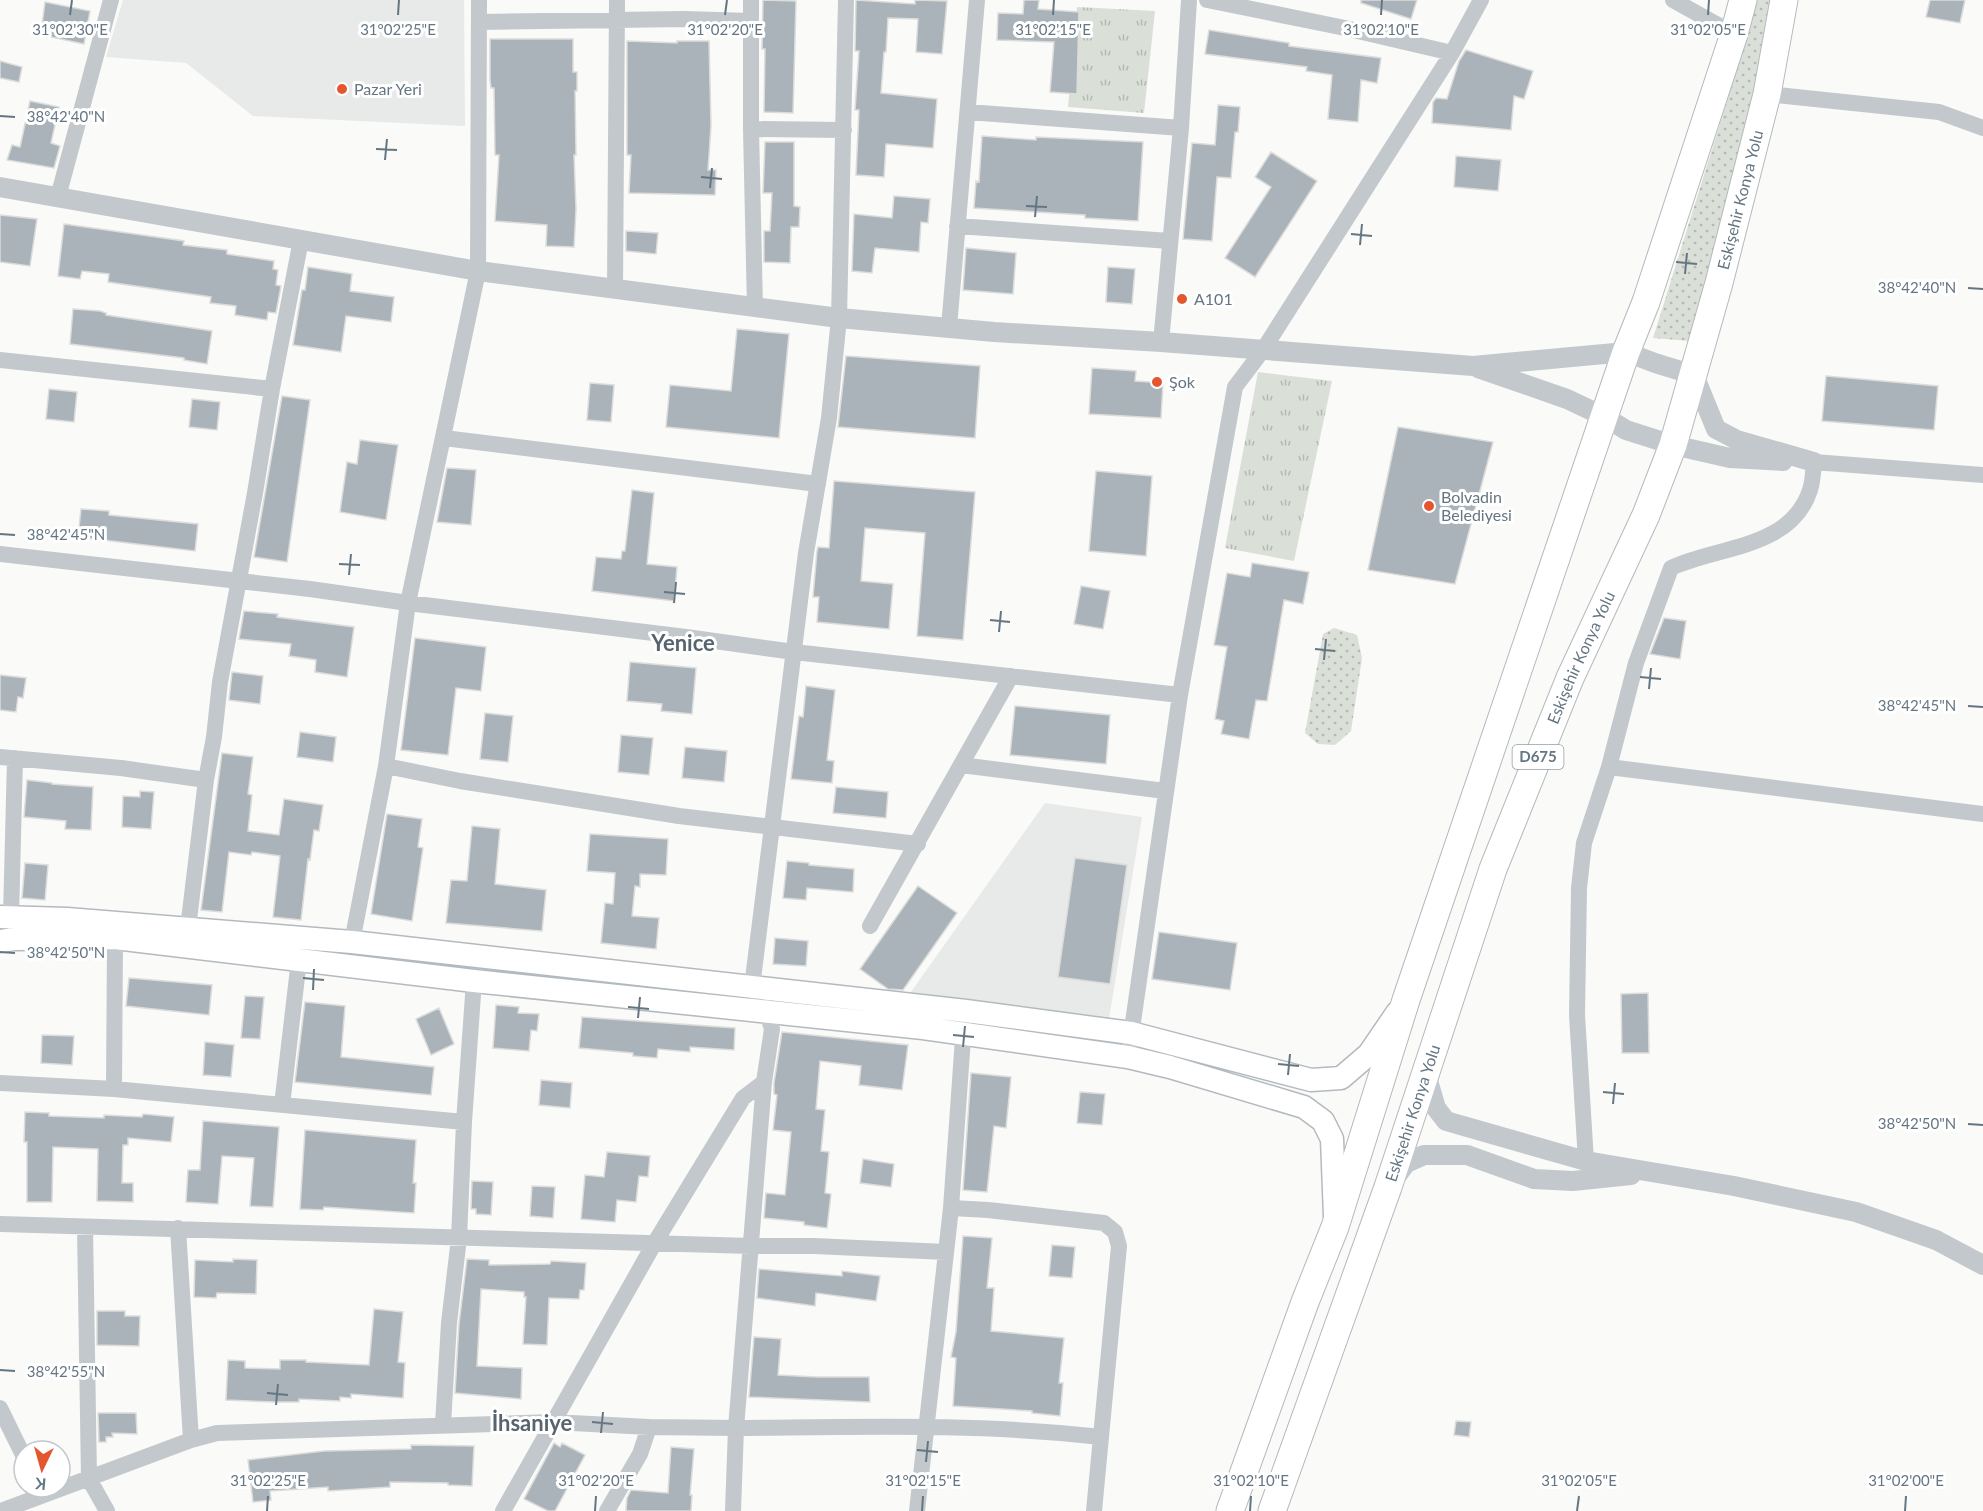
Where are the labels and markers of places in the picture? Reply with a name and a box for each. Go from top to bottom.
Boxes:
place label: Pazar Yeri [354,79,422,98]
marker: Pazar Yeri [335,82,349,96]
place label: A101 [1194,289,1233,308]
marker: A101 [1175,292,1189,306]
place label: Şok [1169,372,1196,391]
marker: Şok [1150,375,1164,389]
place label: Bolvadin Belediyesi [1441,487,1512,524]
marker: Bolvadin Belediyesi [1422,499,1436,513]

